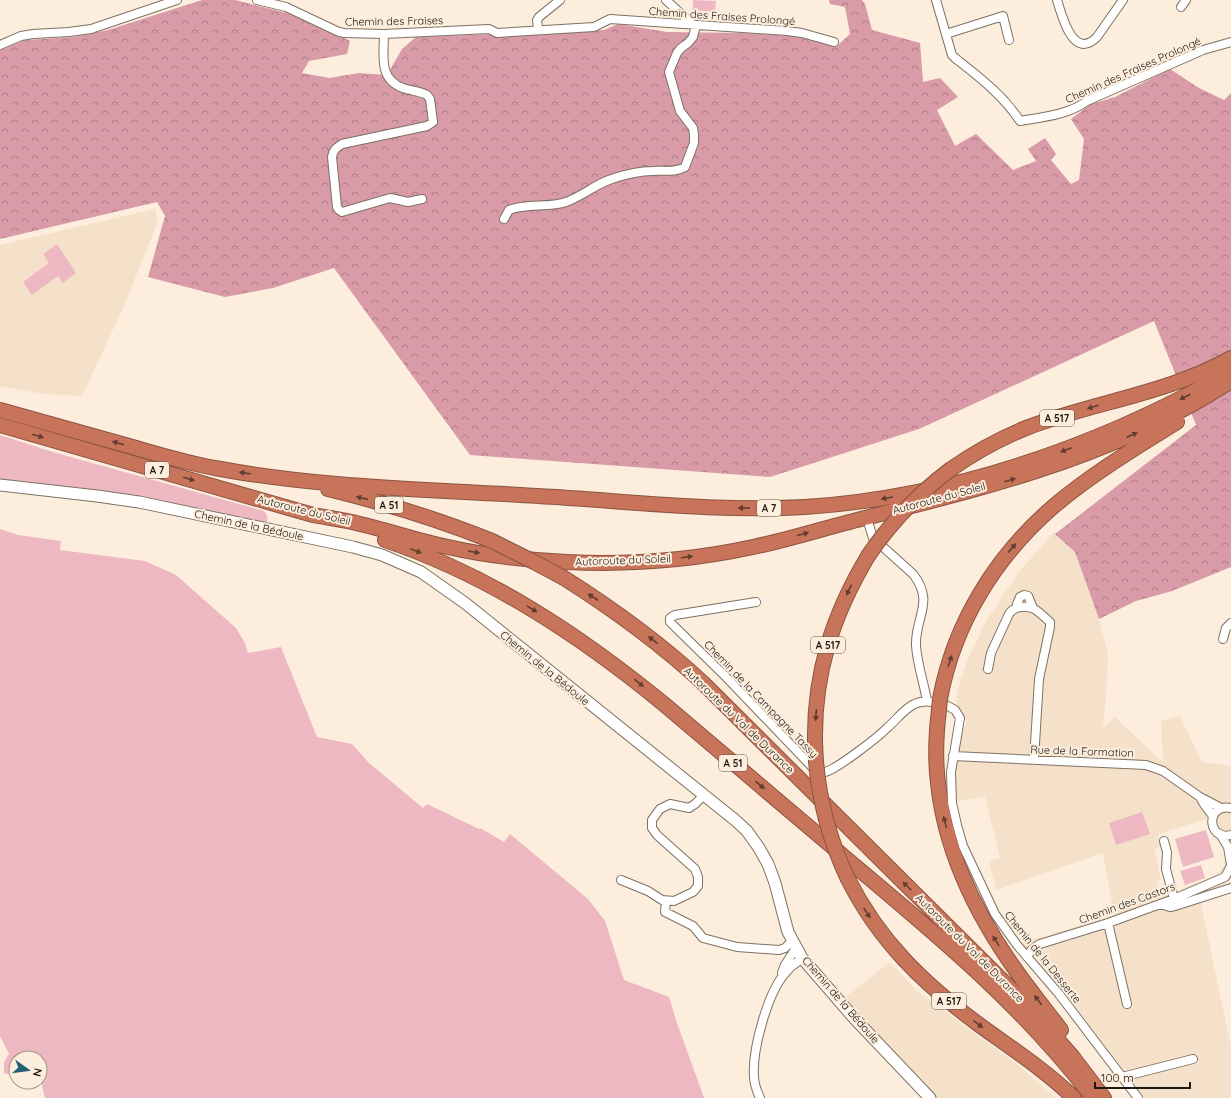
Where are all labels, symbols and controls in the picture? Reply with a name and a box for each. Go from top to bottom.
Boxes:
street label: Chemin des Fraises Prolongé [648,4,796,28]
street label: Chemin des Fraises [345,13,443,29]
street label: Chemin des Fraises Prolongé [1063,34,1203,106]
one-way arrow [1179,393,1191,400]
one-way arrow [1087,404,1099,410]
road number: A 517 [1040,410,1074,426]
one-way arrow [1126,432,1137,438]
one-way arrow [32,433,44,439]
one-way arrow [112,440,124,446]
one-way arrow [1060,447,1072,453]
road number: A 7 [145,462,169,478]
one-way arrow [239,470,251,476]
one-way arrow [184,476,196,482]
one-way arrow [1004,477,1016,483]
street label: Autoroute du Soleil [891,479,987,517]
street label: Autoroute du Soleil [256,492,352,528]
one-way arrow [356,494,369,500]
one-way arrow [881,495,893,501]
road number: A 51 [375,497,403,513]
road number: A 7 [757,500,781,516]
one-way arrow [737,505,750,511]
street label: Chemin de la Bédoule [193,507,305,543]
one-way arrow [797,531,809,537]
one-way arrow [1008,543,1017,554]
one-way arrow [410,548,422,554]
one-way arrow [468,549,480,555]
street label: Autoroute du Soleil [575,551,671,569]
one-way arrow [681,554,693,561]
one-way arrow [846,584,852,596]
one-way arrow [588,593,598,601]
one-way arrow [526,606,538,613]
street label: Chemin de la Bédoule [497,628,593,708]
one-way arrow [648,636,659,644]
street label: Chemin de la Campagne Tassy [701,637,821,761]
road number: A 517 [811,637,845,653]
one-way arrow [947,655,953,667]
street label: Autoroute du Val de Durance [681,664,797,776]
one-way arrow [633,679,644,688]
one-way arrow [812,709,819,721]
street label: Rue de la Formation [1030,742,1134,760]
road number: A 51 [719,755,747,771]
one-way arrow [754,780,765,789]
one-way arrow [941,816,947,828]
street label: Chemin des Castors [1077,879,1177,927]
one-way arrow [903,881,912,891]
street label: Autoroute du Val de Durance [913,891,1027,1005]
one-way arrow [863,908,871,918]
street label: Chemin de la Desserte [1002,908,1084,1006]
one-way arrow [993,935,1000,947]
street label: Chemin de la Bédoule [799,954,883,1046]
road number: A 517 [932,993,966,1009]
one-way arrow [1034,994,1042,1005]
one-way arrow [973,1020,984,1028]
north arrow [8,1050,48,1090]
scale bar [1095,1064,1190,1090]
text: N [30,1067,45,1078]
text: 100 m [1101,1070,1134,1085]

